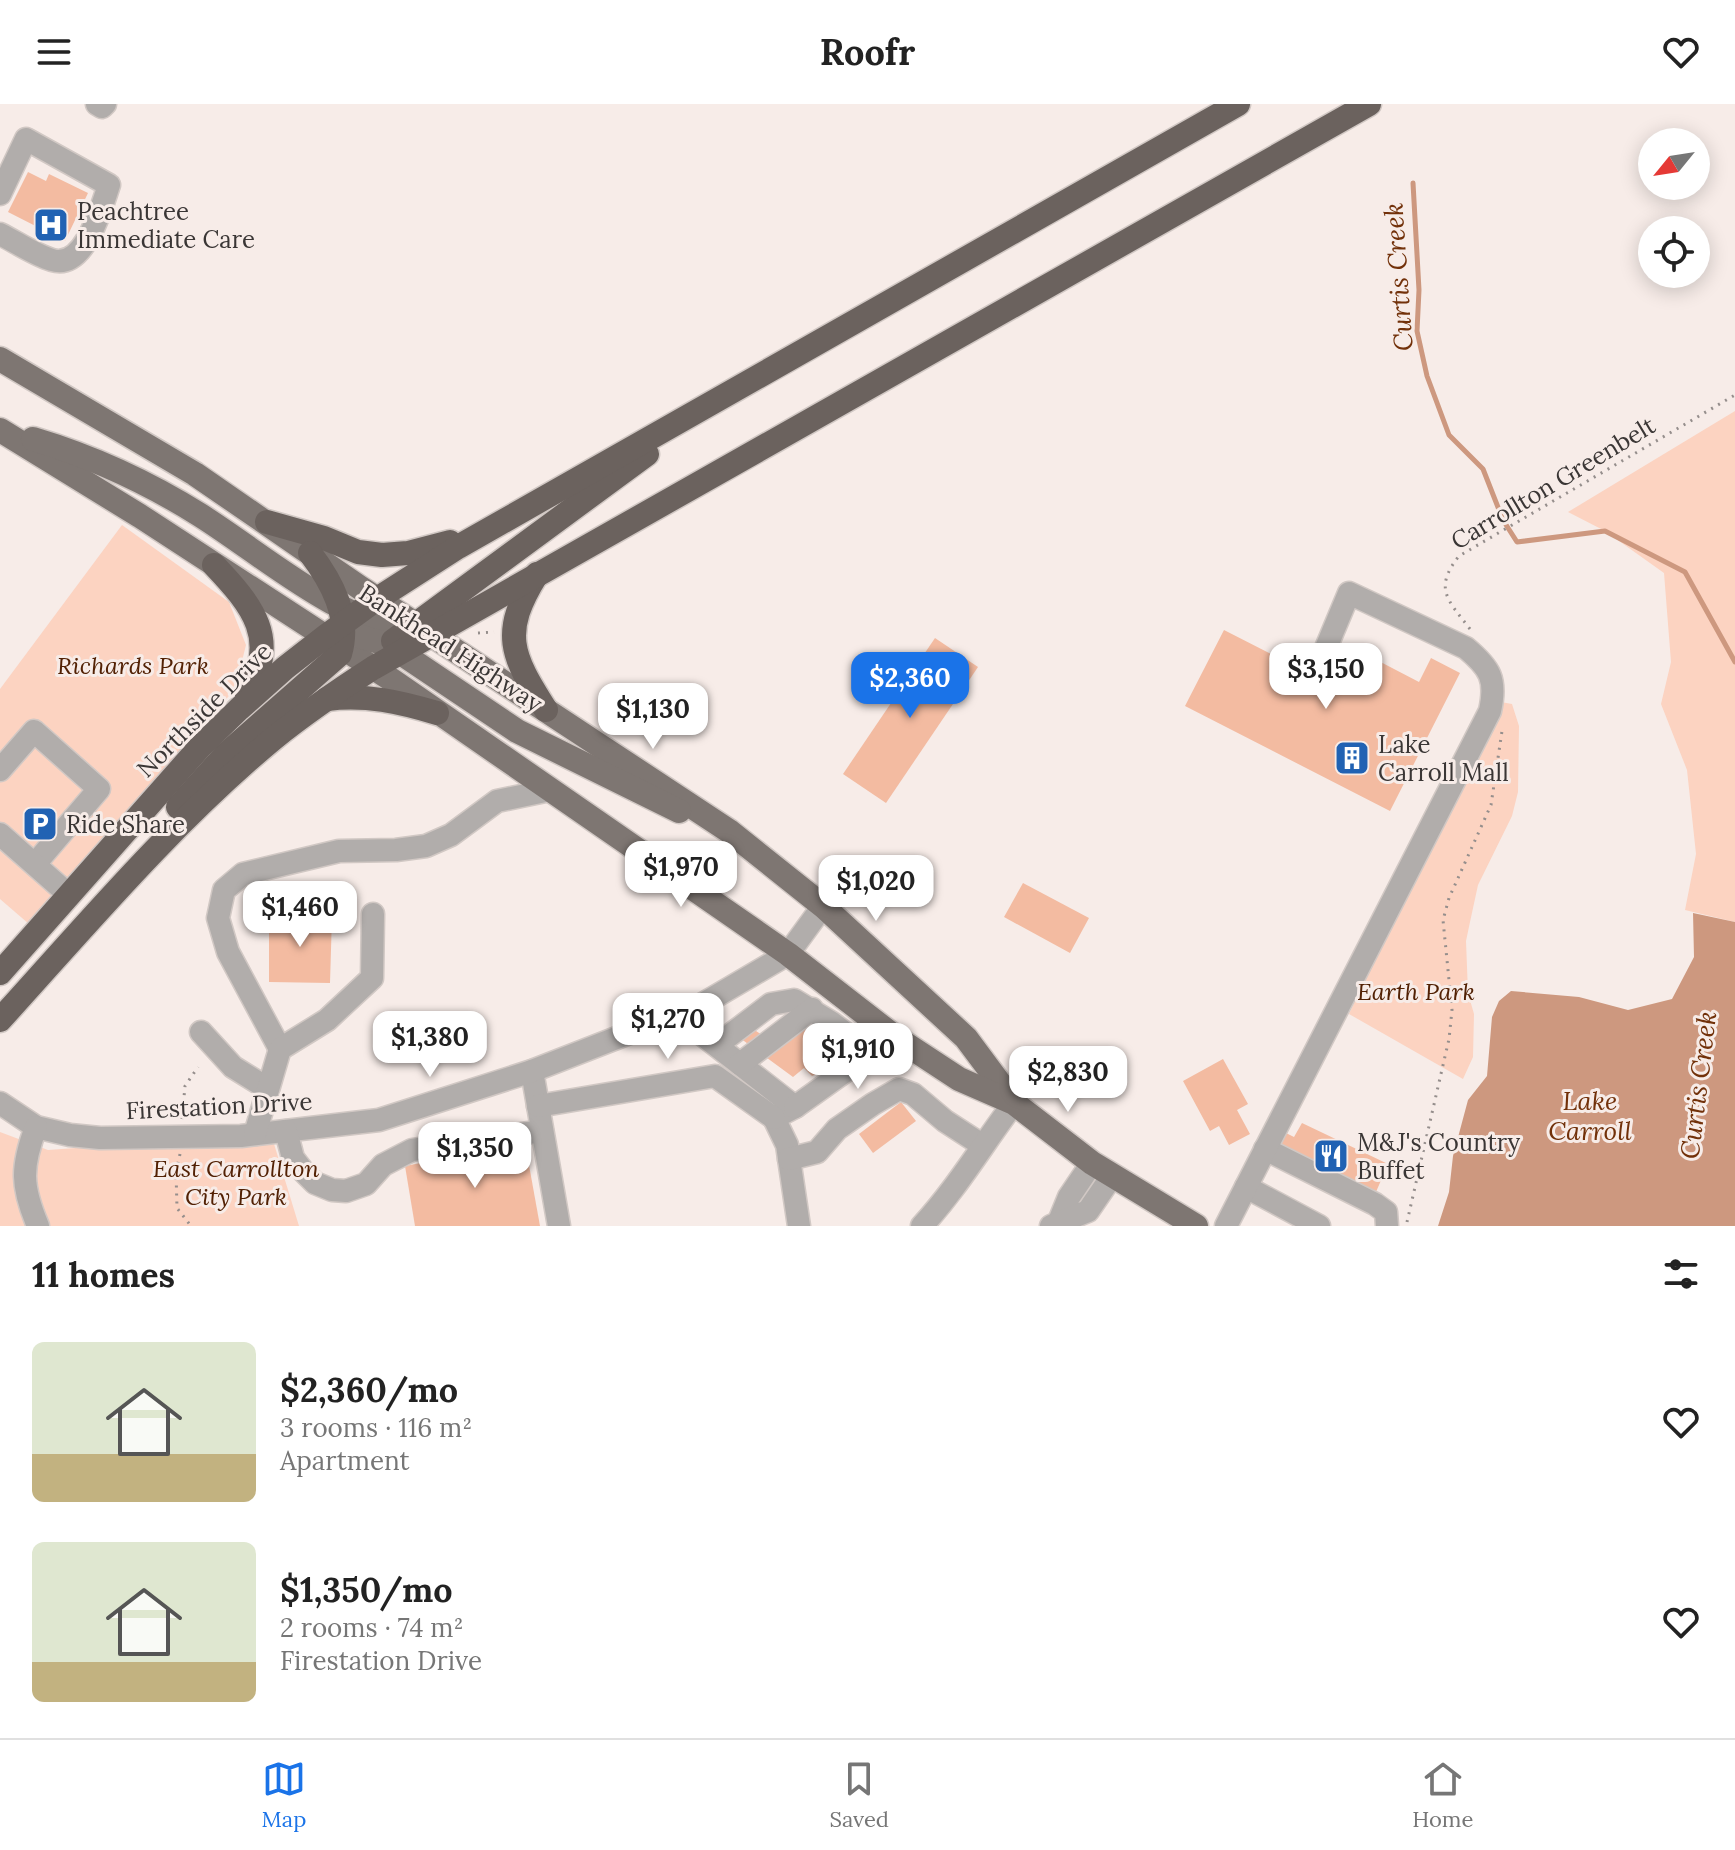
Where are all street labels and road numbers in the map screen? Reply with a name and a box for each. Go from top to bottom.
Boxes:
street label: Carrollton Greenbelt [1445,409,1661,556]
street label: Bankhead Highway [354,577,549,719]
street label: Northside Drive [130,636,278,784]
street label: Firestation Drive [125,1086,313,1126]

